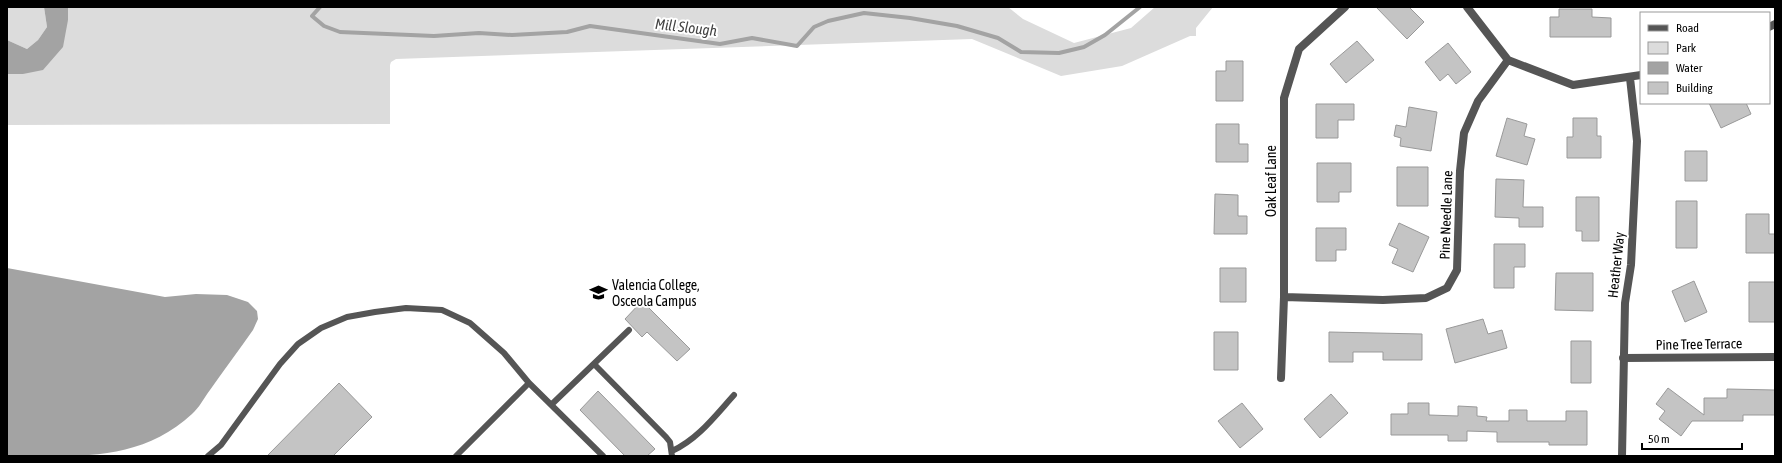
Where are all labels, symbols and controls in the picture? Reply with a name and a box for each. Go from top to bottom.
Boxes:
legend [1640,12,1770,104]
water label: Mill Slough [654,15,718,39]
text: Road [1676,21,1699,35]
text: Park [1676,41,1697,55]
text: Water [1676,61,1703,75]
text: Building [1676,81,1714,95]
street label: Oak Leaf Lane [1263,145,1279,217]
street label: Pine Needle Lane [1436,170,1456,260]
street label: Heather Way [1605,231,1627,299]
place label: Valencia College, Osceola Campus [612,277,700,309]
school or university icon: Valencia College, Osceola Campus [589,283,609,303]
street label: Pine Tree Terrace [1656,335,1742,353]
scale bar [1642,425,1742,451]
text: 50 m [1648,432,1670,446]

